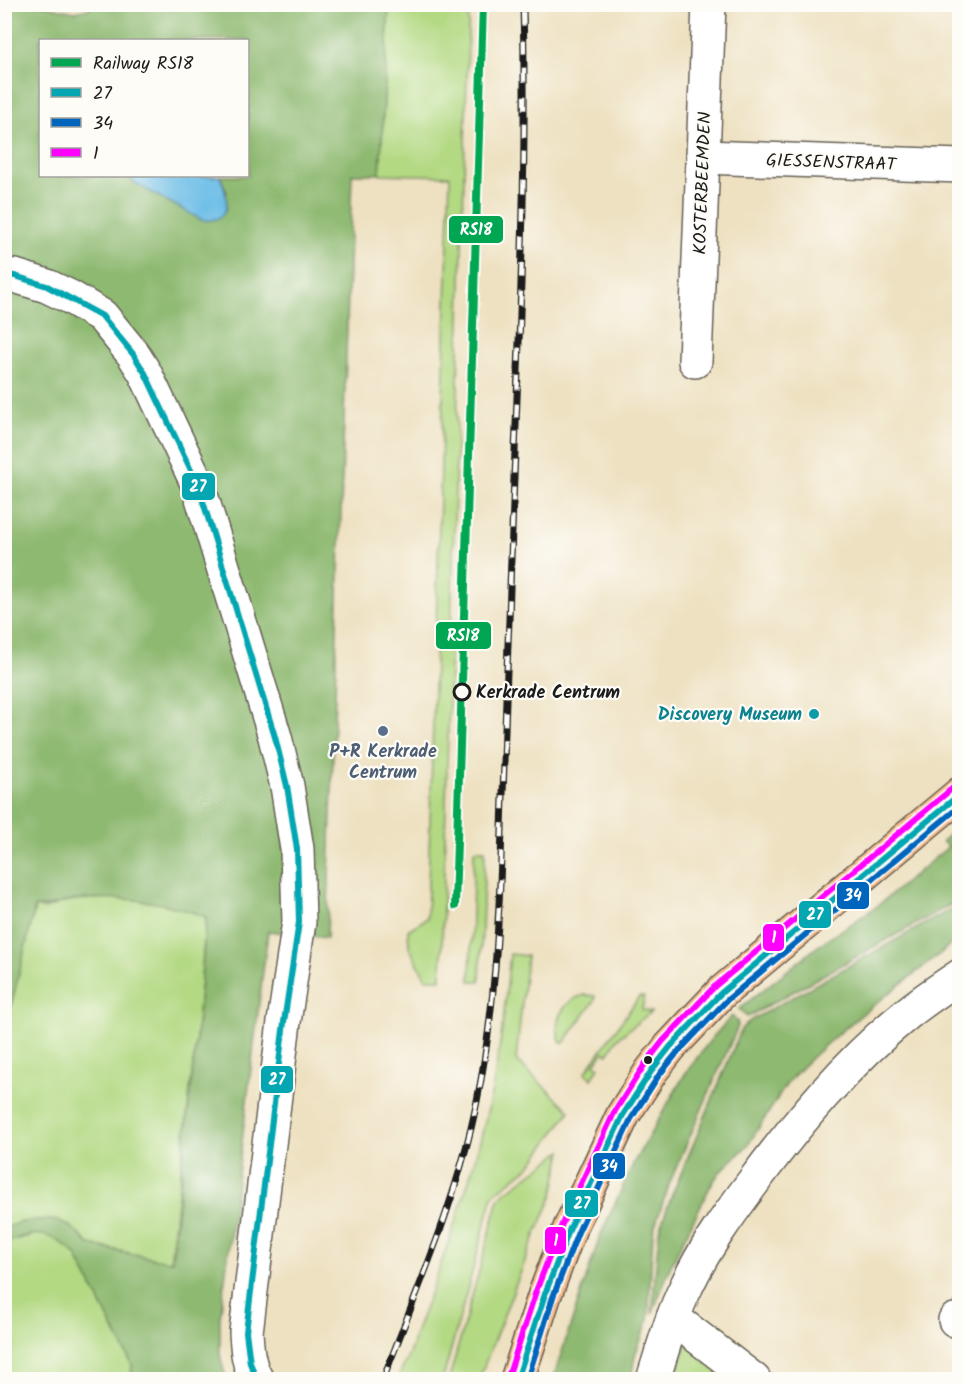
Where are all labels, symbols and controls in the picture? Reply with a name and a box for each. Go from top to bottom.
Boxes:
legend [39,39,249,177]
text: Railway RS18 [93,50,194,79]
text: 27 [93,80,112,109]
text: 34 [93,110,113,139]
street label: KOSTERBEEMDEN [687,111,720,255]
text: 1 [93,140,99,169]
street label: GIESSENSTRAAT [765,147,898,180]
line badge: RS18 [448,215,504,244]
text: RS18 [460,218,493,243]
line badge: 27 [181,472,216,501]
text: 27 [190,475,207,500]
line badge: RS18 [435,621,492,650]
text: RS18 [447,624,480,649]
place label: Kerkrade Centrum [476,679,620,708]
marker: Kerkrade Centrum [453,683,471,701]
place label: Discovery Museum [658,701,802,730]
marker: Discovery Museum [807,707,821,721]
marker: P+R Kerkrade Centrum [376,724,390,738]
place label: P+R Kerkrade Centrum [329,738,437,788]
line badge: 34 [836,881,870,910]
text: 34 [843,884,862,909]
line badge: 27 [798,900,832,929]
text: 27 [807,903,824,928]
line badge: 1 [762,923,785,952]
text: 1 [772,926,777,951]
unlabelled marker [642,1054,654,1066]
line badge: 27 [260,1065,294,1094]
text: 27 [269,1068,286,1093]
line badge: 34 [592,1152,626,1180]
text: 34 [599,1155,618,1180]
line badge: 27 [564,1189,599,1218]
text: 27 [574,1192,591,1217]
line badge: 1 [544,1226,567,1255]
text: 1 [554,1229,559,1254]

